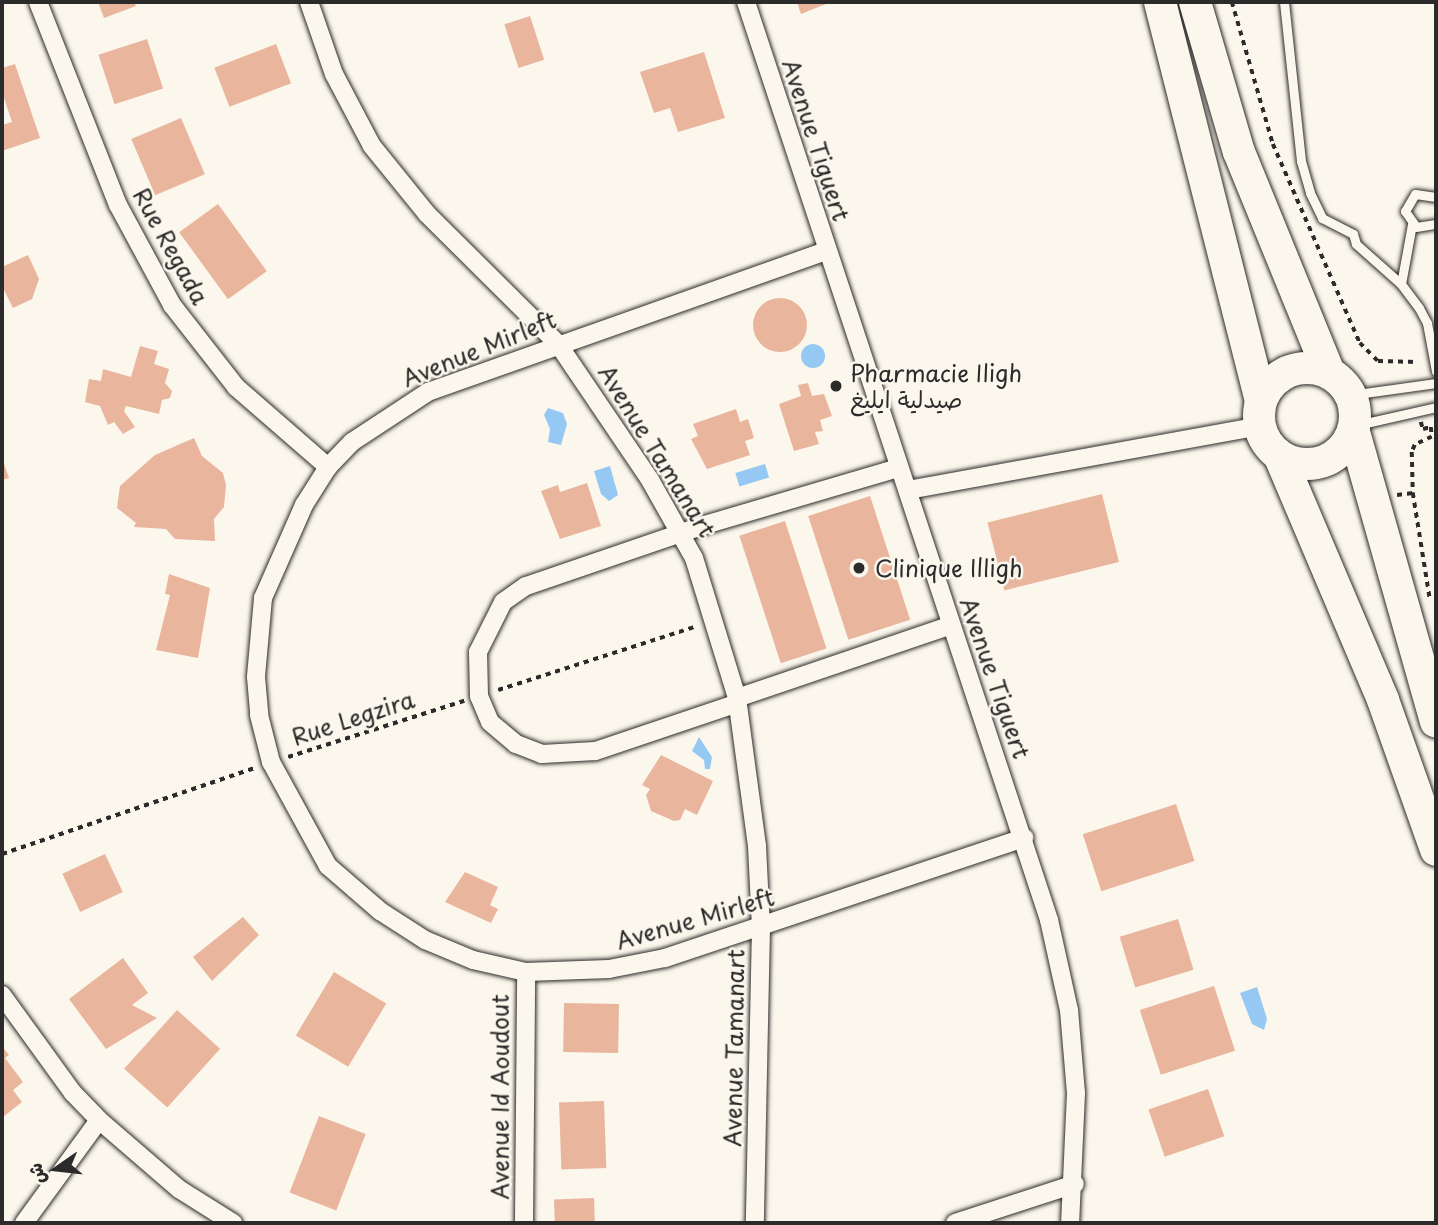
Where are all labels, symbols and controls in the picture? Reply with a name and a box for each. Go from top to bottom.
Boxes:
street label: Avenue Tiguert [777,56,855,224]
street label: Rue Regada [127,182,215,310]
street label: Avenue Mirleft [399,306,559,392]
place label: Pharmacie Iligh صيدلية ايليغ [850,359,1025,413]
street label: Avenue Tamanart [593,360,721,542]
marker: Pharmacie Iligh صيدلية ايليغ [828,378,844,394]
place label: Clinique Illigh [875,554,1024,582]
marker: Clinique Illigh [849,558,869,578]
street label: Avenue Tiguert [955,594,1035,762]
street label: Rue Legzira [288,685,418,751]
street label: Avenue Mirleft [613,883,777,955]
street label: Avenue Tamanart [718,949,750,1147]
street label: Avenue Id Aoudout [486,994,514,1200]
north arrow [21,1134,91,1204]
text: ش [20,1161,52,1188]

